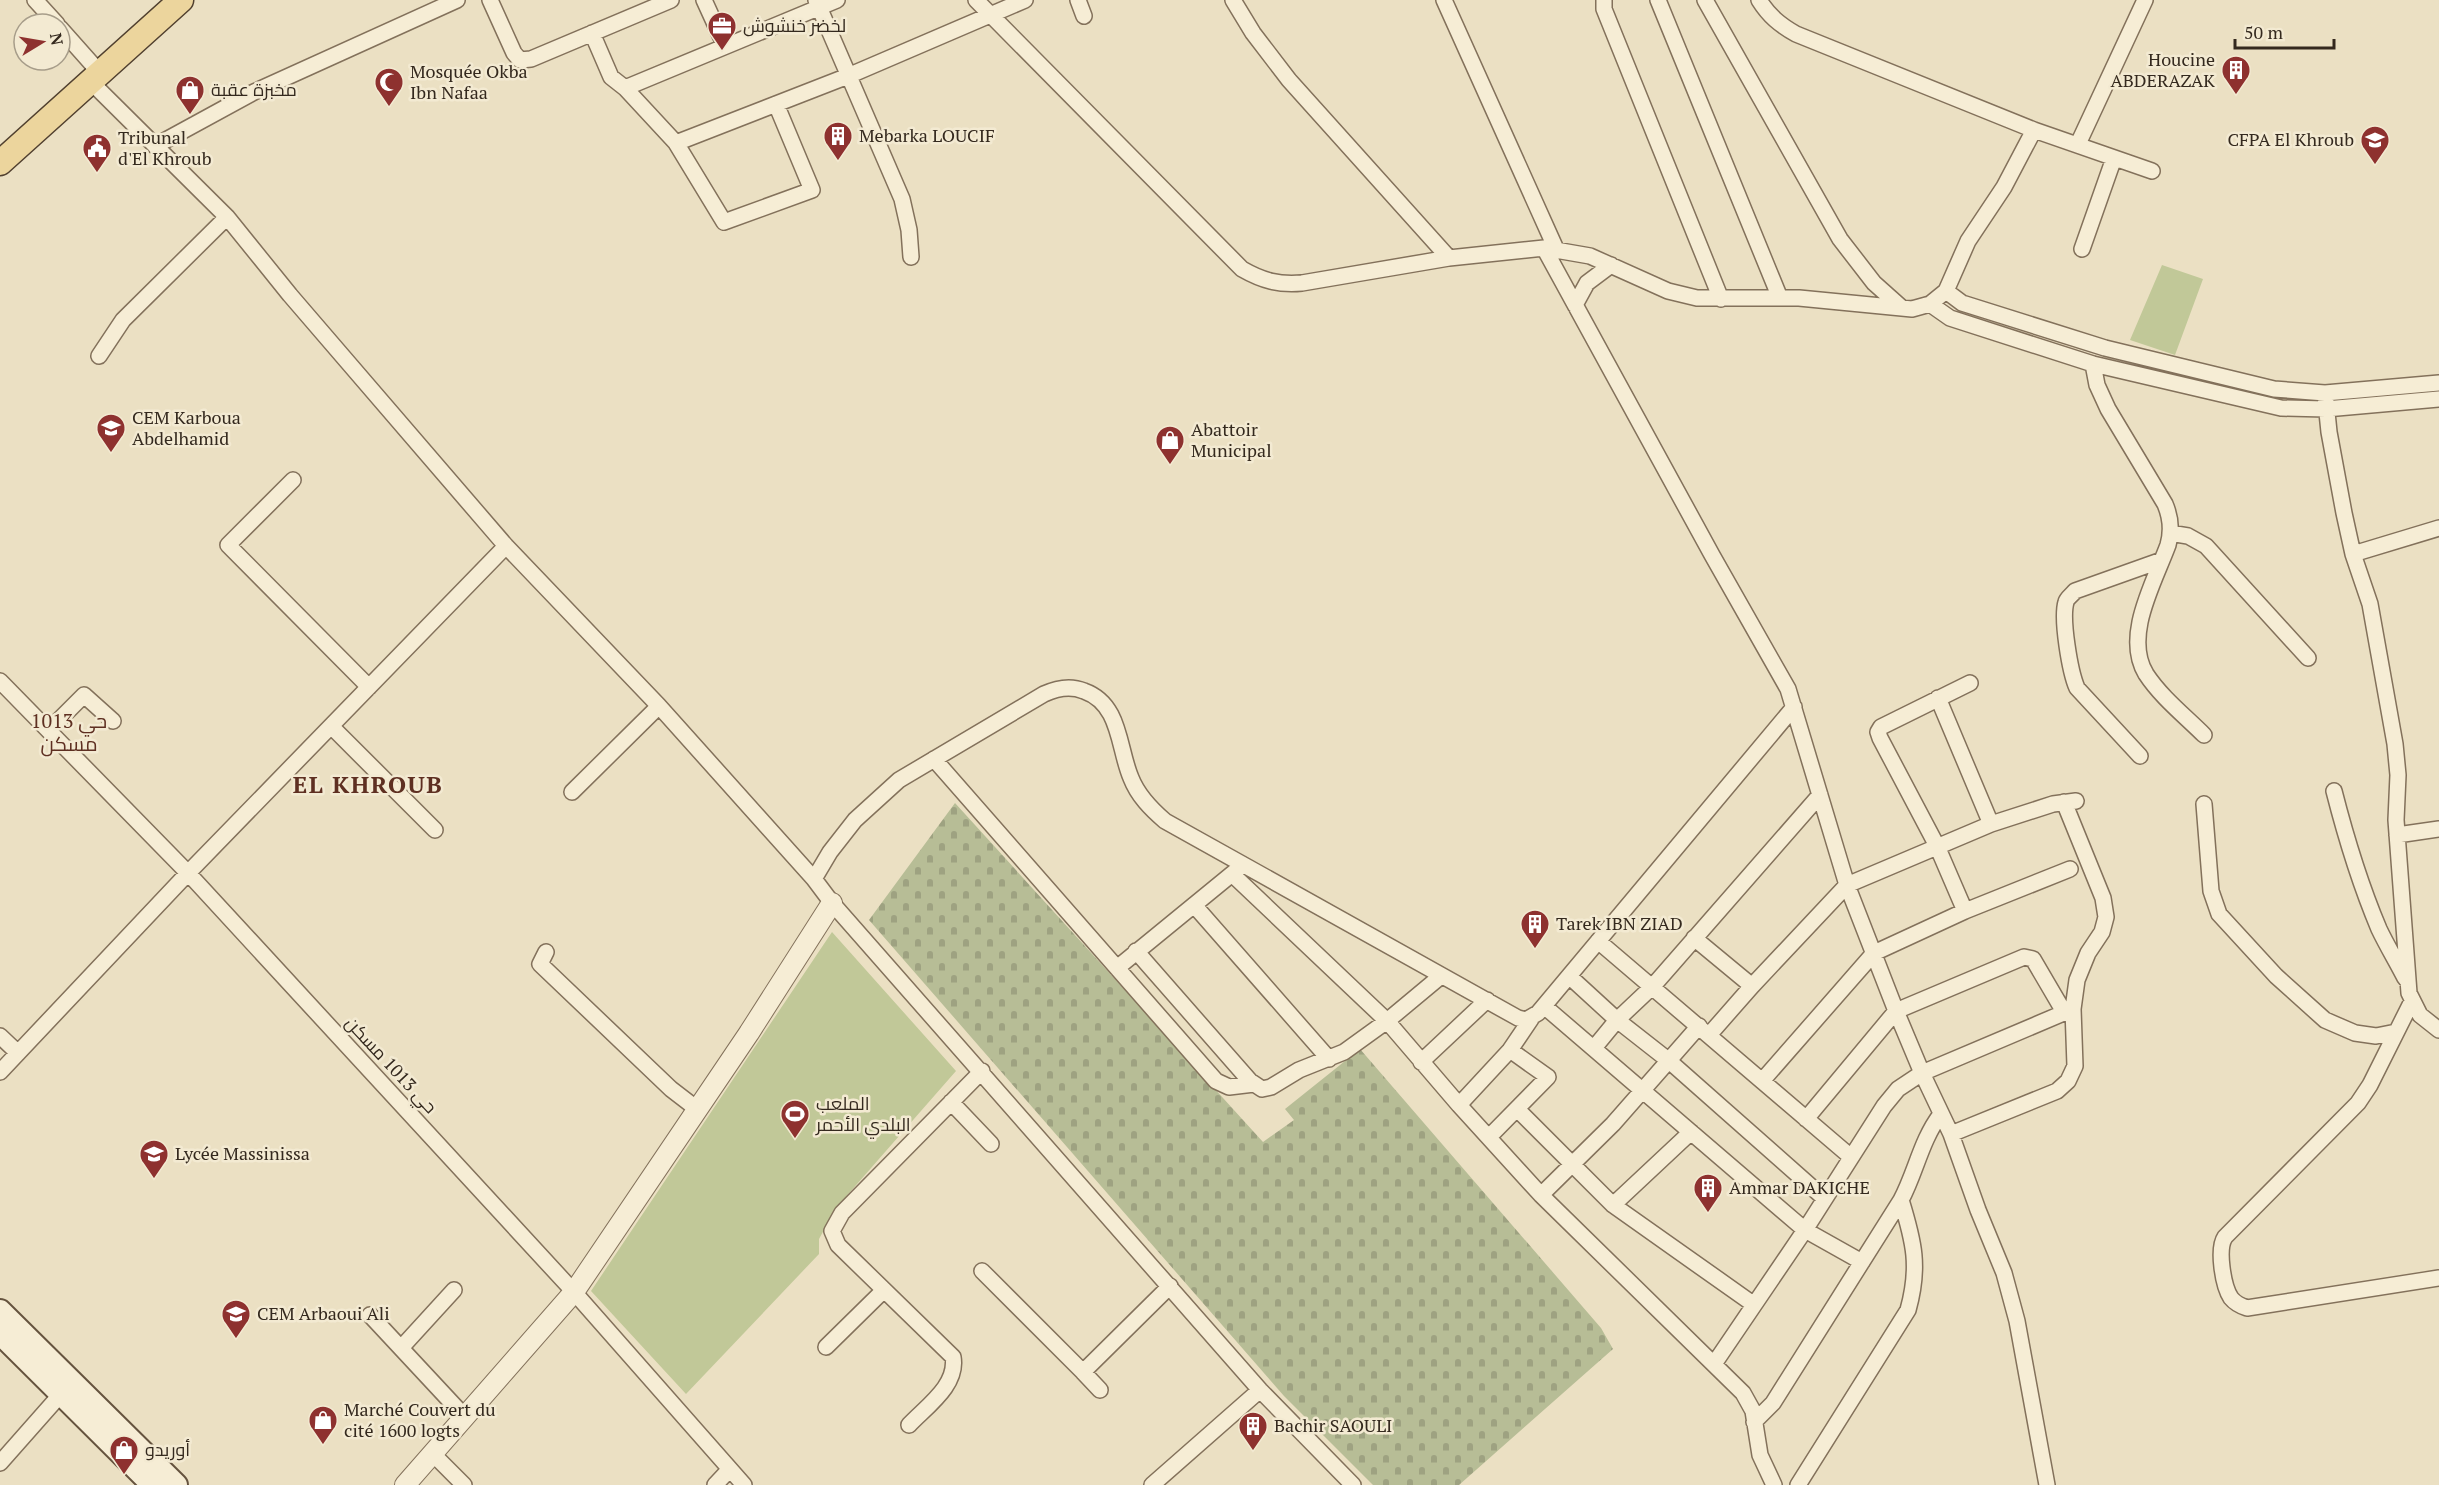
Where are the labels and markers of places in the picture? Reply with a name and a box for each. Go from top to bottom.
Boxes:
office icon: لخضر خنشوش [706,10,738,52]
place label: لخضر خنشوش [743,13,846,37]
place label: Houcine ABDERAZAK [2110,47,2215,92]
building icon: Houcine ABDERAZAK [2220,54,2252,96]
place label: Mosquée Okba Ibn Nafaa [410,59,528,104]
mosque icon: Mosquée Okba Ibn Nafaa [373,66,405,108]
shop icon: مخبزة عقبة [174,74,206,116]
place label: مخبزة عقبة [211,77,297,101]
building icon: Mebarka LOUCIF [822,120,854,162]
place label: Mebarka LOUCIF [859,123,995,147]
school or university icon: CFPA El Khroub [2359,124,2391,166]
place label: Tribunal d'El Khroub [118,125,212,170]
place label: CFPA El Khroub [2227,127,2354,151]
public building icon: Tribunal d'El Khroub [81,132,113,174]
place label: CEM Karboua Abdelhamid [132,405,241,450]
school or university icon: CEM Karboua Abdelhamid [95,412,127,454]
place label: Abattoir Municipal [1191,417,1272,462]
shop icon: Abattoir Municipal [1154,424,1186,466]
building icon: Tarek IBN ZIAD [1519,908,1551,950]
place label: Tarek IBN ZIAD [1556,911,1683,935]
place label: الملعب البلدي الأحمر [815,1091,911,1139]
sports icon: الملعب البلدي الأحمر [779,1098,811,1140]
school or university icon: Lycée Massinissa [138,1138,170,1180]
place label: Lycée Massinissa [175,1141,310,1165]
building icon: Ammar DAKICHE [1692,1172,1724,1214]
place label: Ammar DAKICHE [1729,1175,1870,1199]
school or university icon: CEM Arbaoui Ali [220,1298,252,1340]
place label: CEM Arbaoui Ali [257,1301,390,1325]
place label: Marché Couvert du cité 1600 logts [344,1397,496,1442]
shop icon: Marché Couvert du cité 1600 logts [307,1404,339,1446]
building icon: Bachir SAOULI [1237,1410,1269,1452]
place label: Bachir SAOULI [1274,1413,1392,1437]
shop icon: أوريدو [108,1434,140,1476]
place label: أوريدو [145,1437,190,1461]

